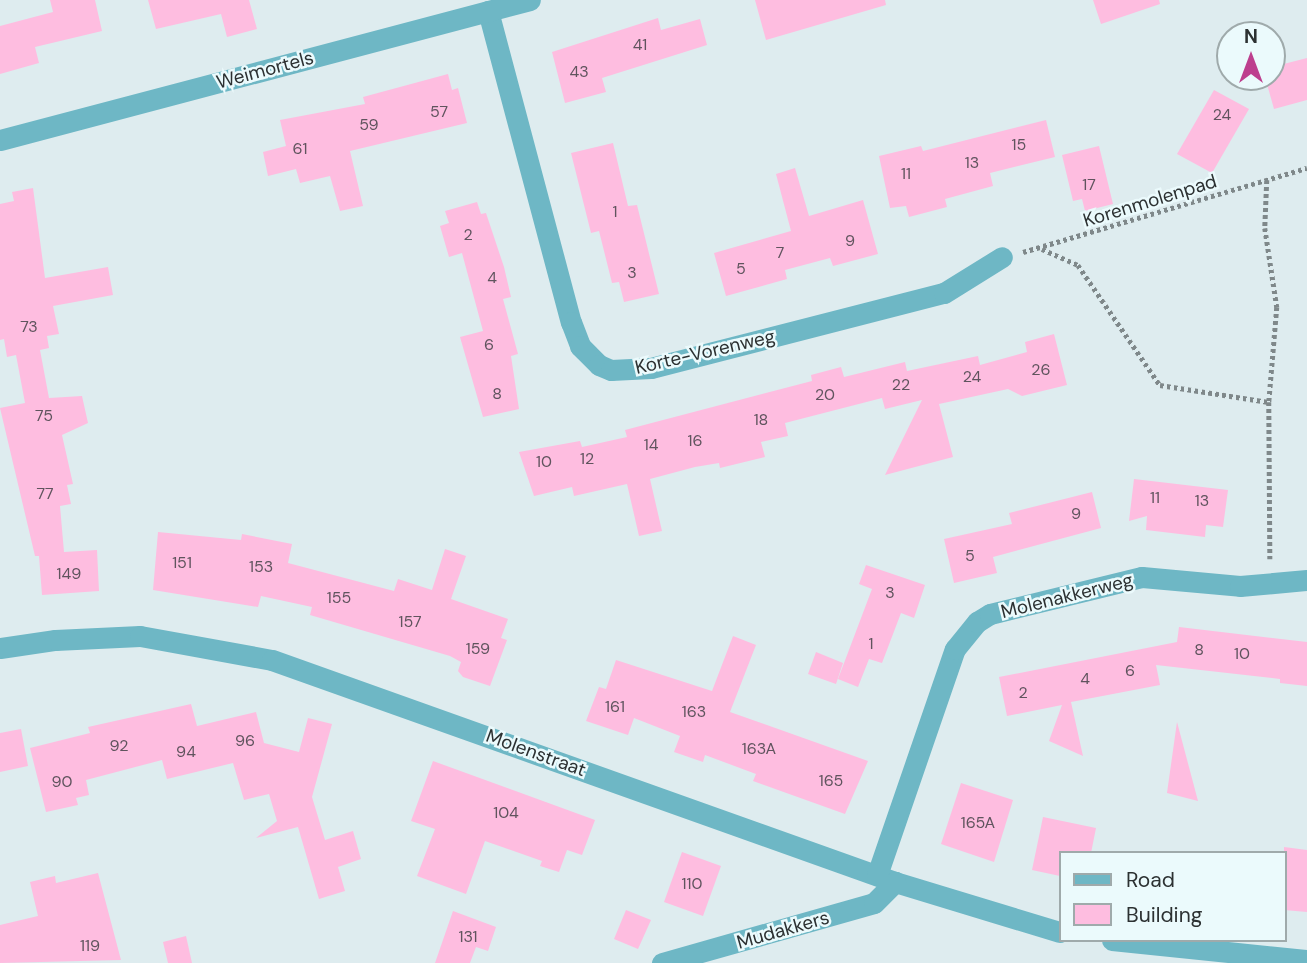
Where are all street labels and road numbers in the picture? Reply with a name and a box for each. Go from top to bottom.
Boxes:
street label: Weimortels [214,46,316,94]
street label: Korenmolenpad [1081,170,1219,232]
street label: Korte-Vorenweg [633,325,777,379]
street label: Molenakkerweg [999,569,1135,623]
street label: Molenstraat [483,724,589,782]
street label: Mudakkers [734,906,832,954]

